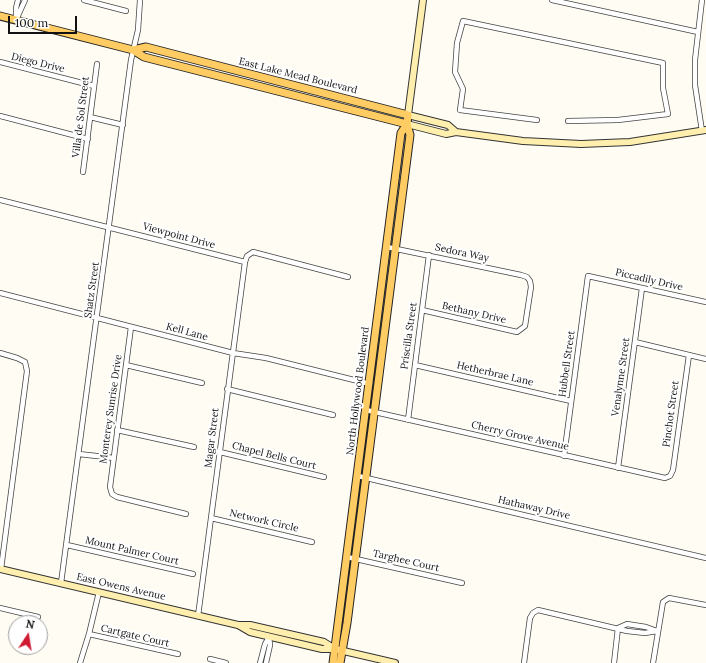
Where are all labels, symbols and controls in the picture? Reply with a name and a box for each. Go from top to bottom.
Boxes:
scale bar [10,8,79,34]
text: 100 m [15,15,48,30]
street label: Diego Drive [10,51,66,75]
street label: East Lake Mead Boulevard [237,55,359,97]
street label: Villa de Sol Street [70,76,92,158]
street label: Viewpoint Drive [141,221,217,251]
street label: Sedora Way [434,241,490,265]
street label: Shatz Street [82,261,102,319]
street label: Piccadily Drive [614,266,684,294]
street label: Bethany Drive [441,300,507,326]
street label: Priscilla Street [398,302,420,370]
street label: Kell Lane [165,321,209,343]
street label: North Hollywood Boulevard [344,326,372,456]
street label: Hubbell Street [556,330,578,398]
street label: Venalynne Street [610,337,632,417]
street label: Monterey Sunrise Drive [97,354,125,464]
street label: Hetherbrae Lane [455,359,535,389]
street label: Pinchot Street [660,380,682,448]
street label: Magar Street [202,407,222,469]
street label: Cherry Grove Avenue [470,419,570,453]
street label: Chapel Bells Court [231,440,317,472]
street label: Hathaway Drive [497,494,571,522]
street label: Network Circle [228,507,300,535]
street label: Mount Palmer Court [84,534,180,568]
street label: Targhee Court [372,548,440,574]
street label: East Owens Avenue [75,571,167,603]
north arrow [8,615,48,655]
text: N [25,617,36,632]
street label: Cartgate Court [100,622,170,650]

